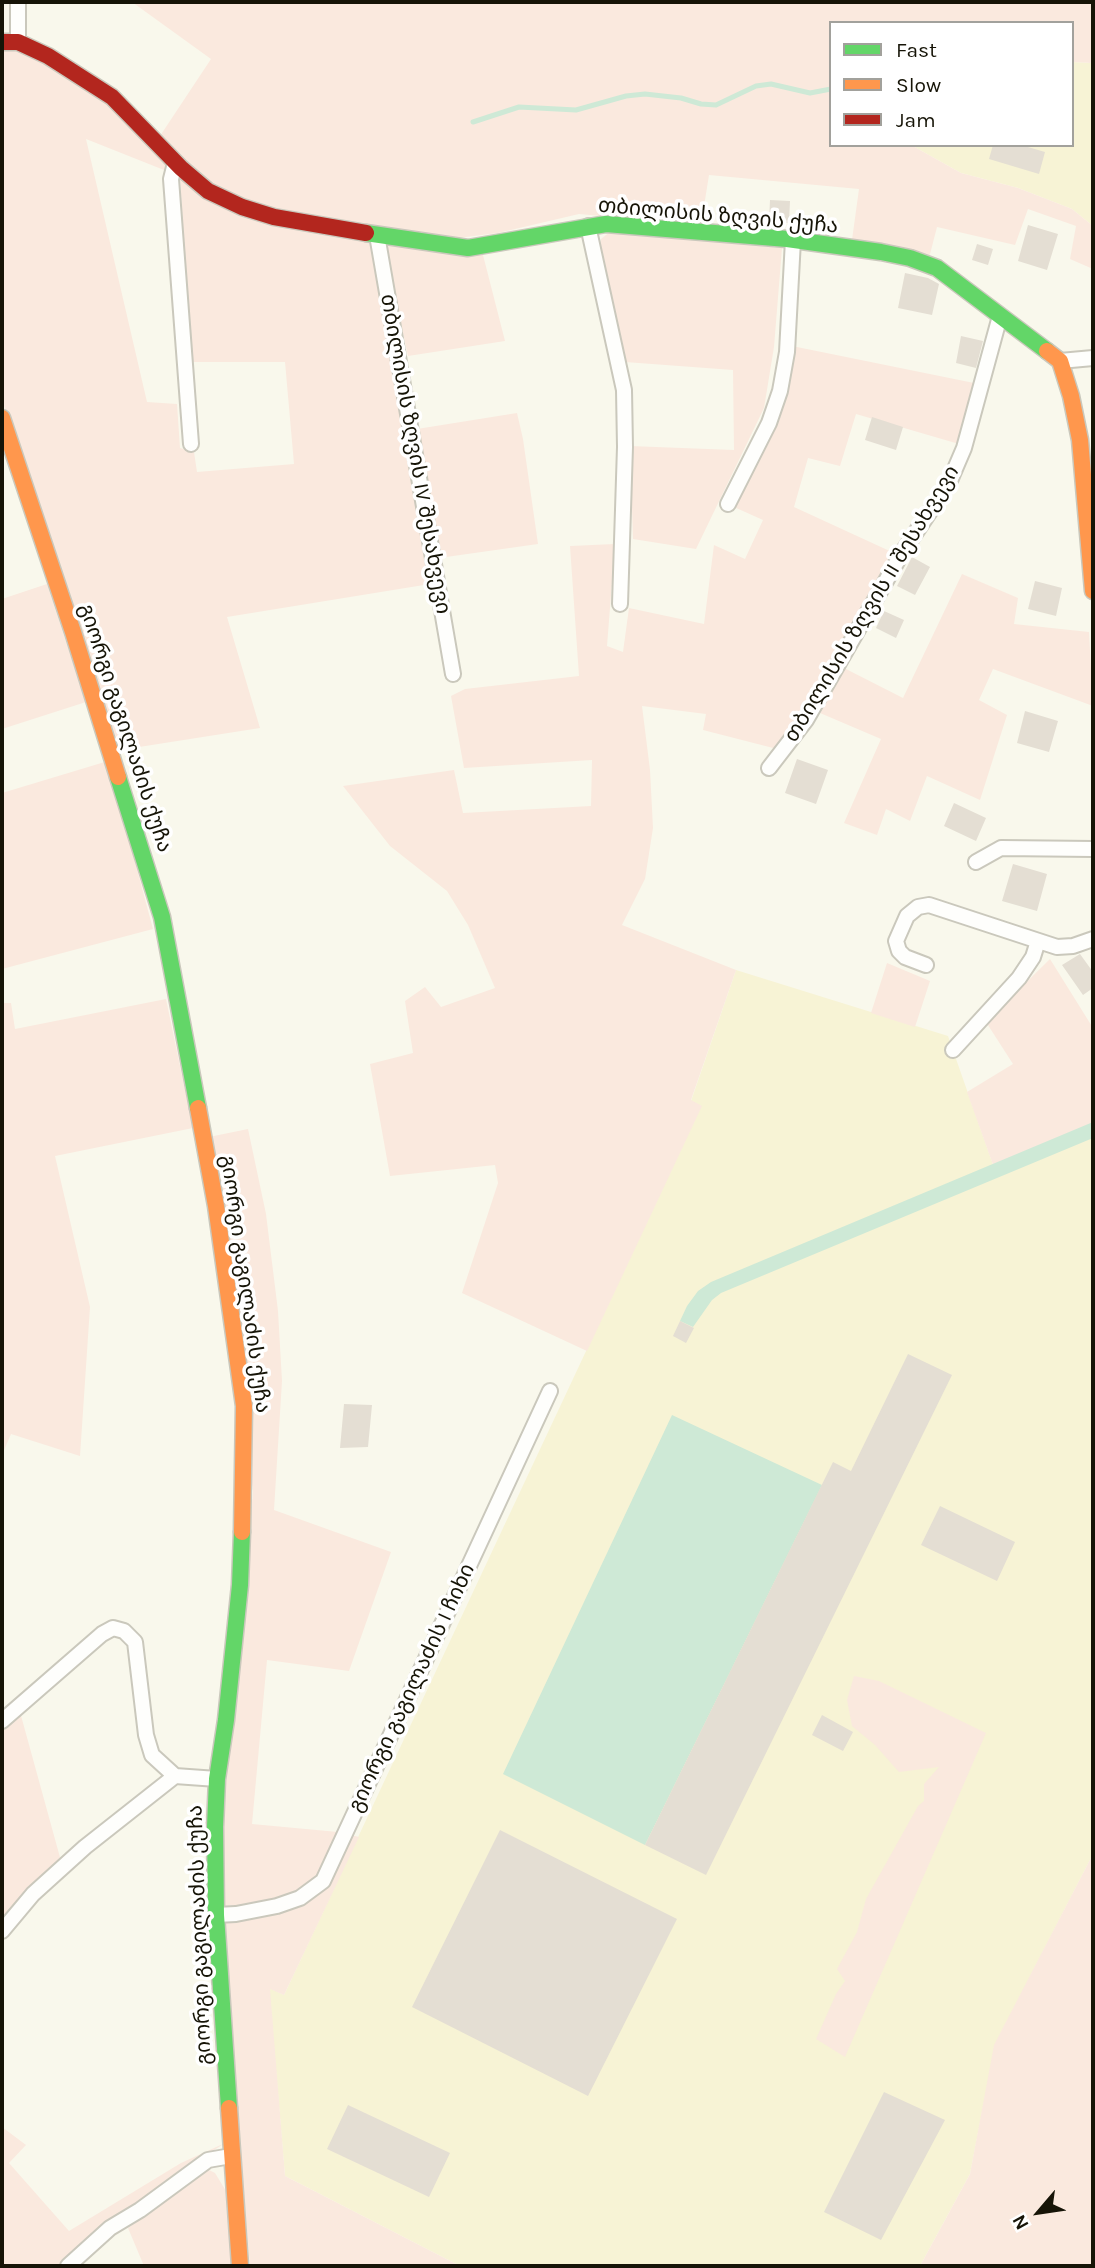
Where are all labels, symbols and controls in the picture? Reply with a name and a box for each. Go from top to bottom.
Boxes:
legend [829,21,1074,147]
text: Fast [896,38,937,62]
text: Slow [896,73,941,97]
text: Jam [896,108,936,132]
street label: თბილისის ზღვის ქუჩა [597,193,839,239]
street label: თბილისის ზღვის IV შესახვევი [374,292,456,616]
street label: თბილისის ზღვის II შესახვევი [779,461,965,747]
street label: გიორგი გაგილაძის ქუჩა [73,600,177,856]
street label: გიორგი გაგილაძის ქუჩა [214,1153,276,1415]
street label: გიორგი გაგილაძის I ჩიხი [343,1560,481,1816]
street label: გიორგი გაგილაძის ქუჩა [183,1805,217,2065]
north arrow [1004,2177,1074,2247]
text: N [1008,2211,1034,2233]

